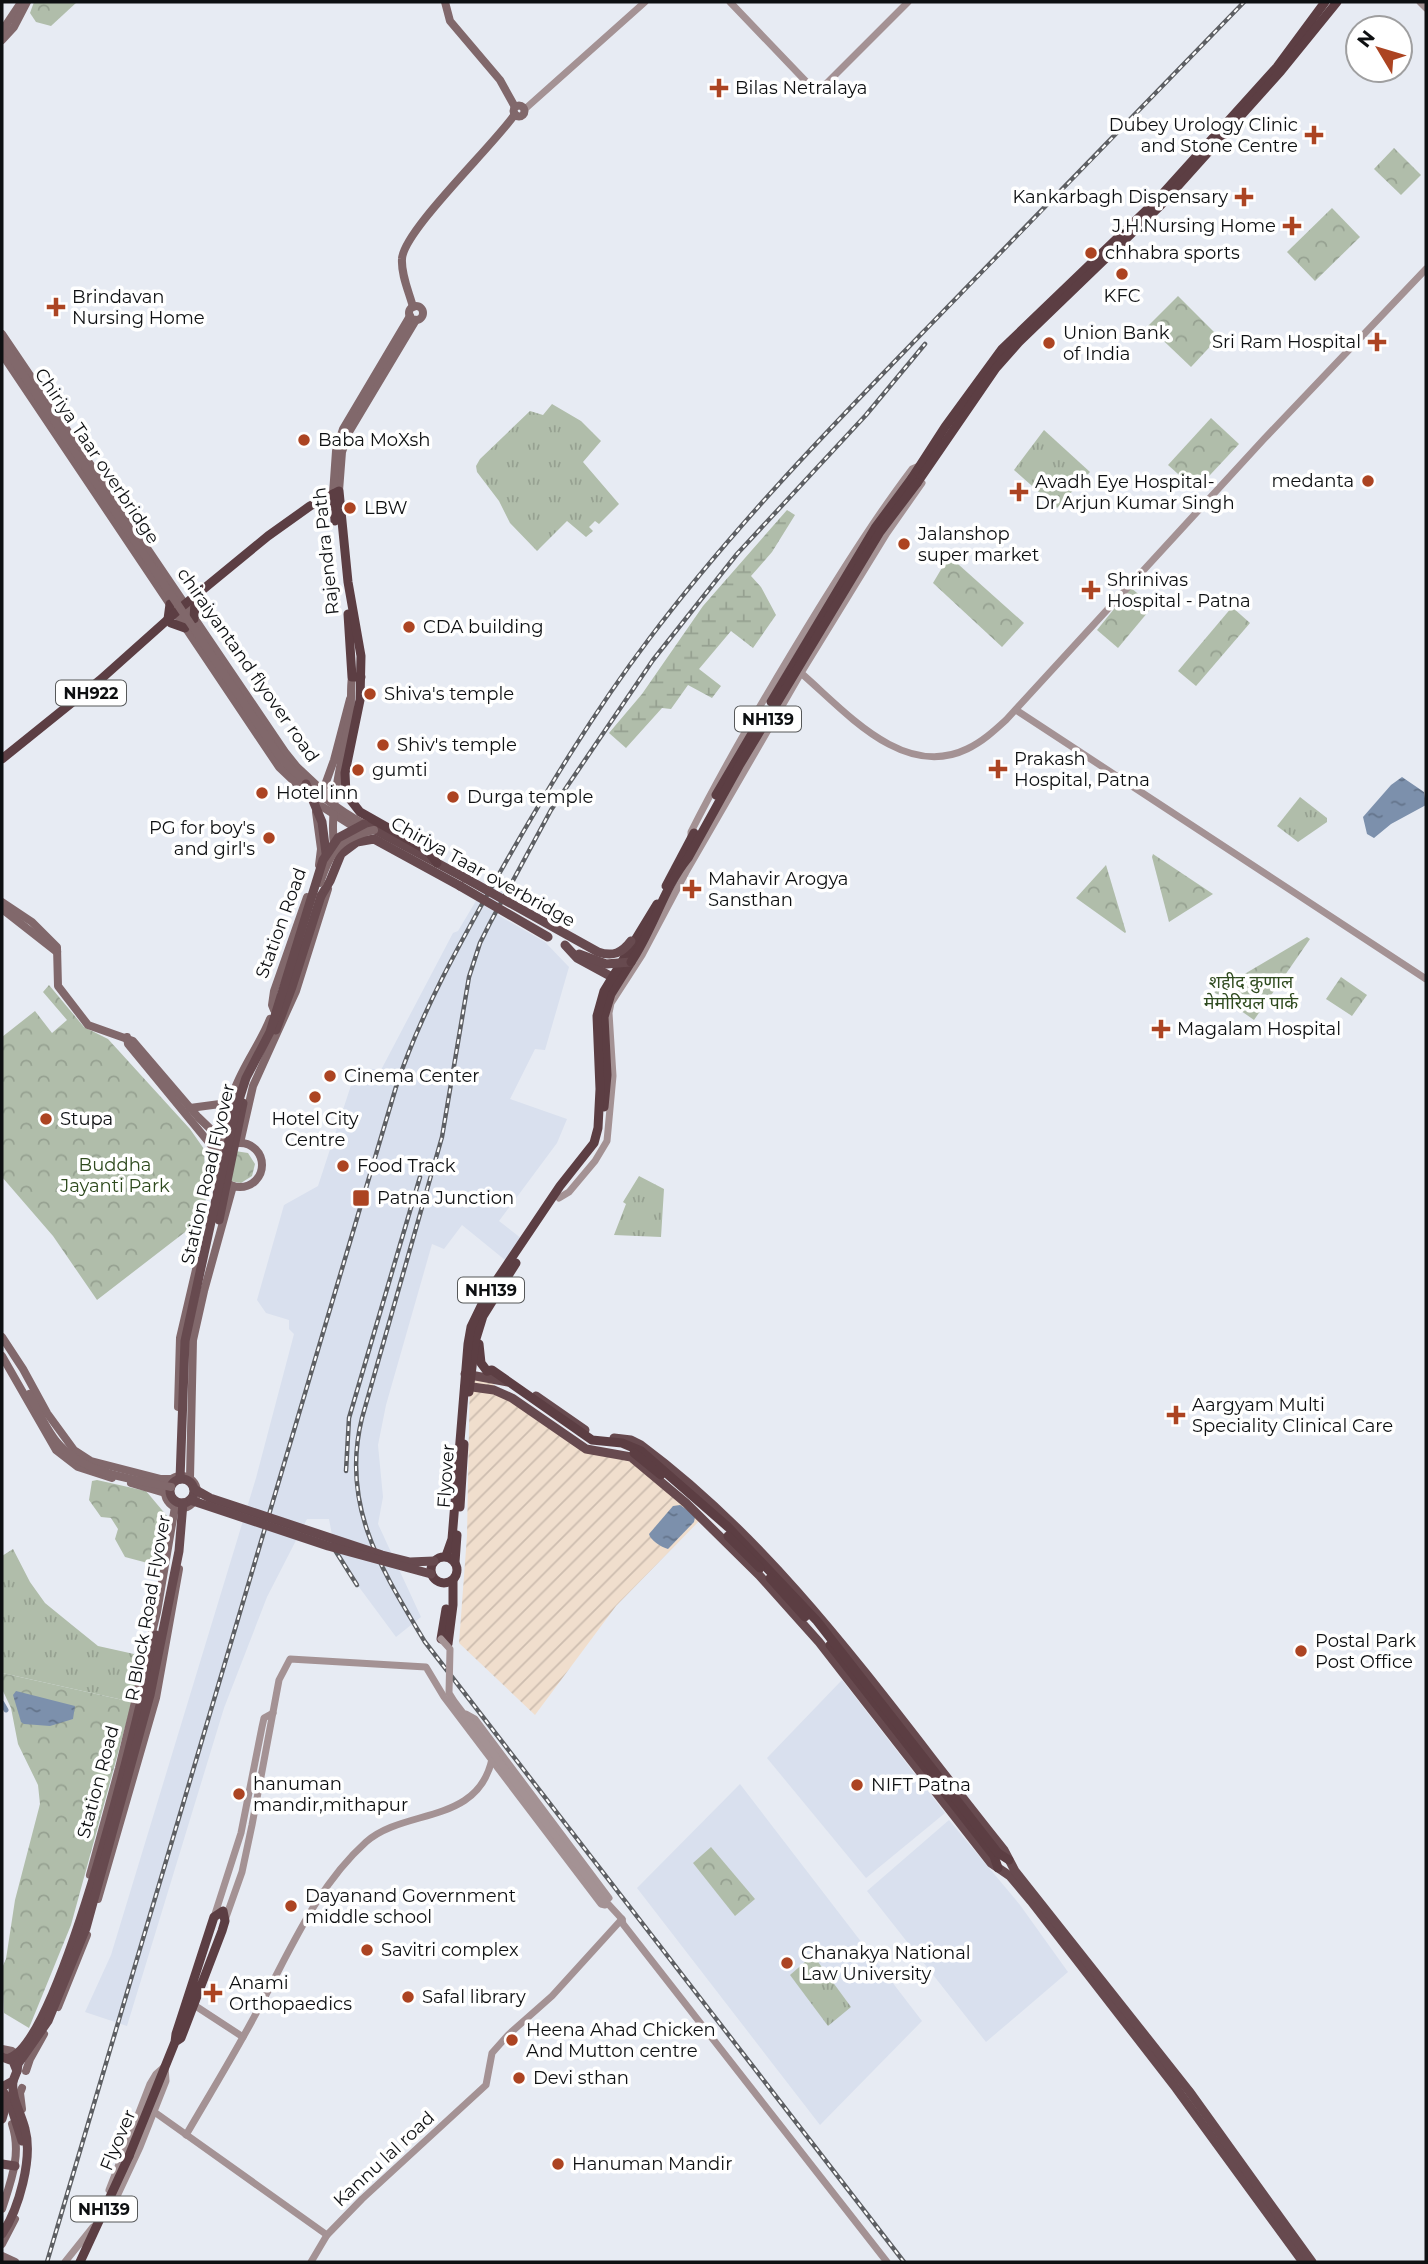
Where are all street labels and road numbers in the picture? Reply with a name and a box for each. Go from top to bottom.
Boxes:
street label: Chiriya Taar overbridge [30,364,164,548]
street label: Rajendra Path [308,486,344,616]
street label: chiraiyantand flyover road [172,563,324,767]
road number: NH922 [56,680,126,706]
road number: NH139 [735,706,801,732]
street label: Chiriya Taar overbridge [387,812,579,932]
street label: Station Road [251,865,311,981]
street label: Station Road Flyover [176,1081,240,1267]
road number: NH139 [458,1278,524,1302]
street label: Flyover [433,1443,459,1509]
street label: R Block Road Flyover [121,1513,175,1703]
street label: Station Road [72,1723,124,1841]
street label: Flyover [95,2106,141,2174]
street label: Kannu lal road [329,2106,439,2212]
road number: NH139 [71,2196,137,2222]

